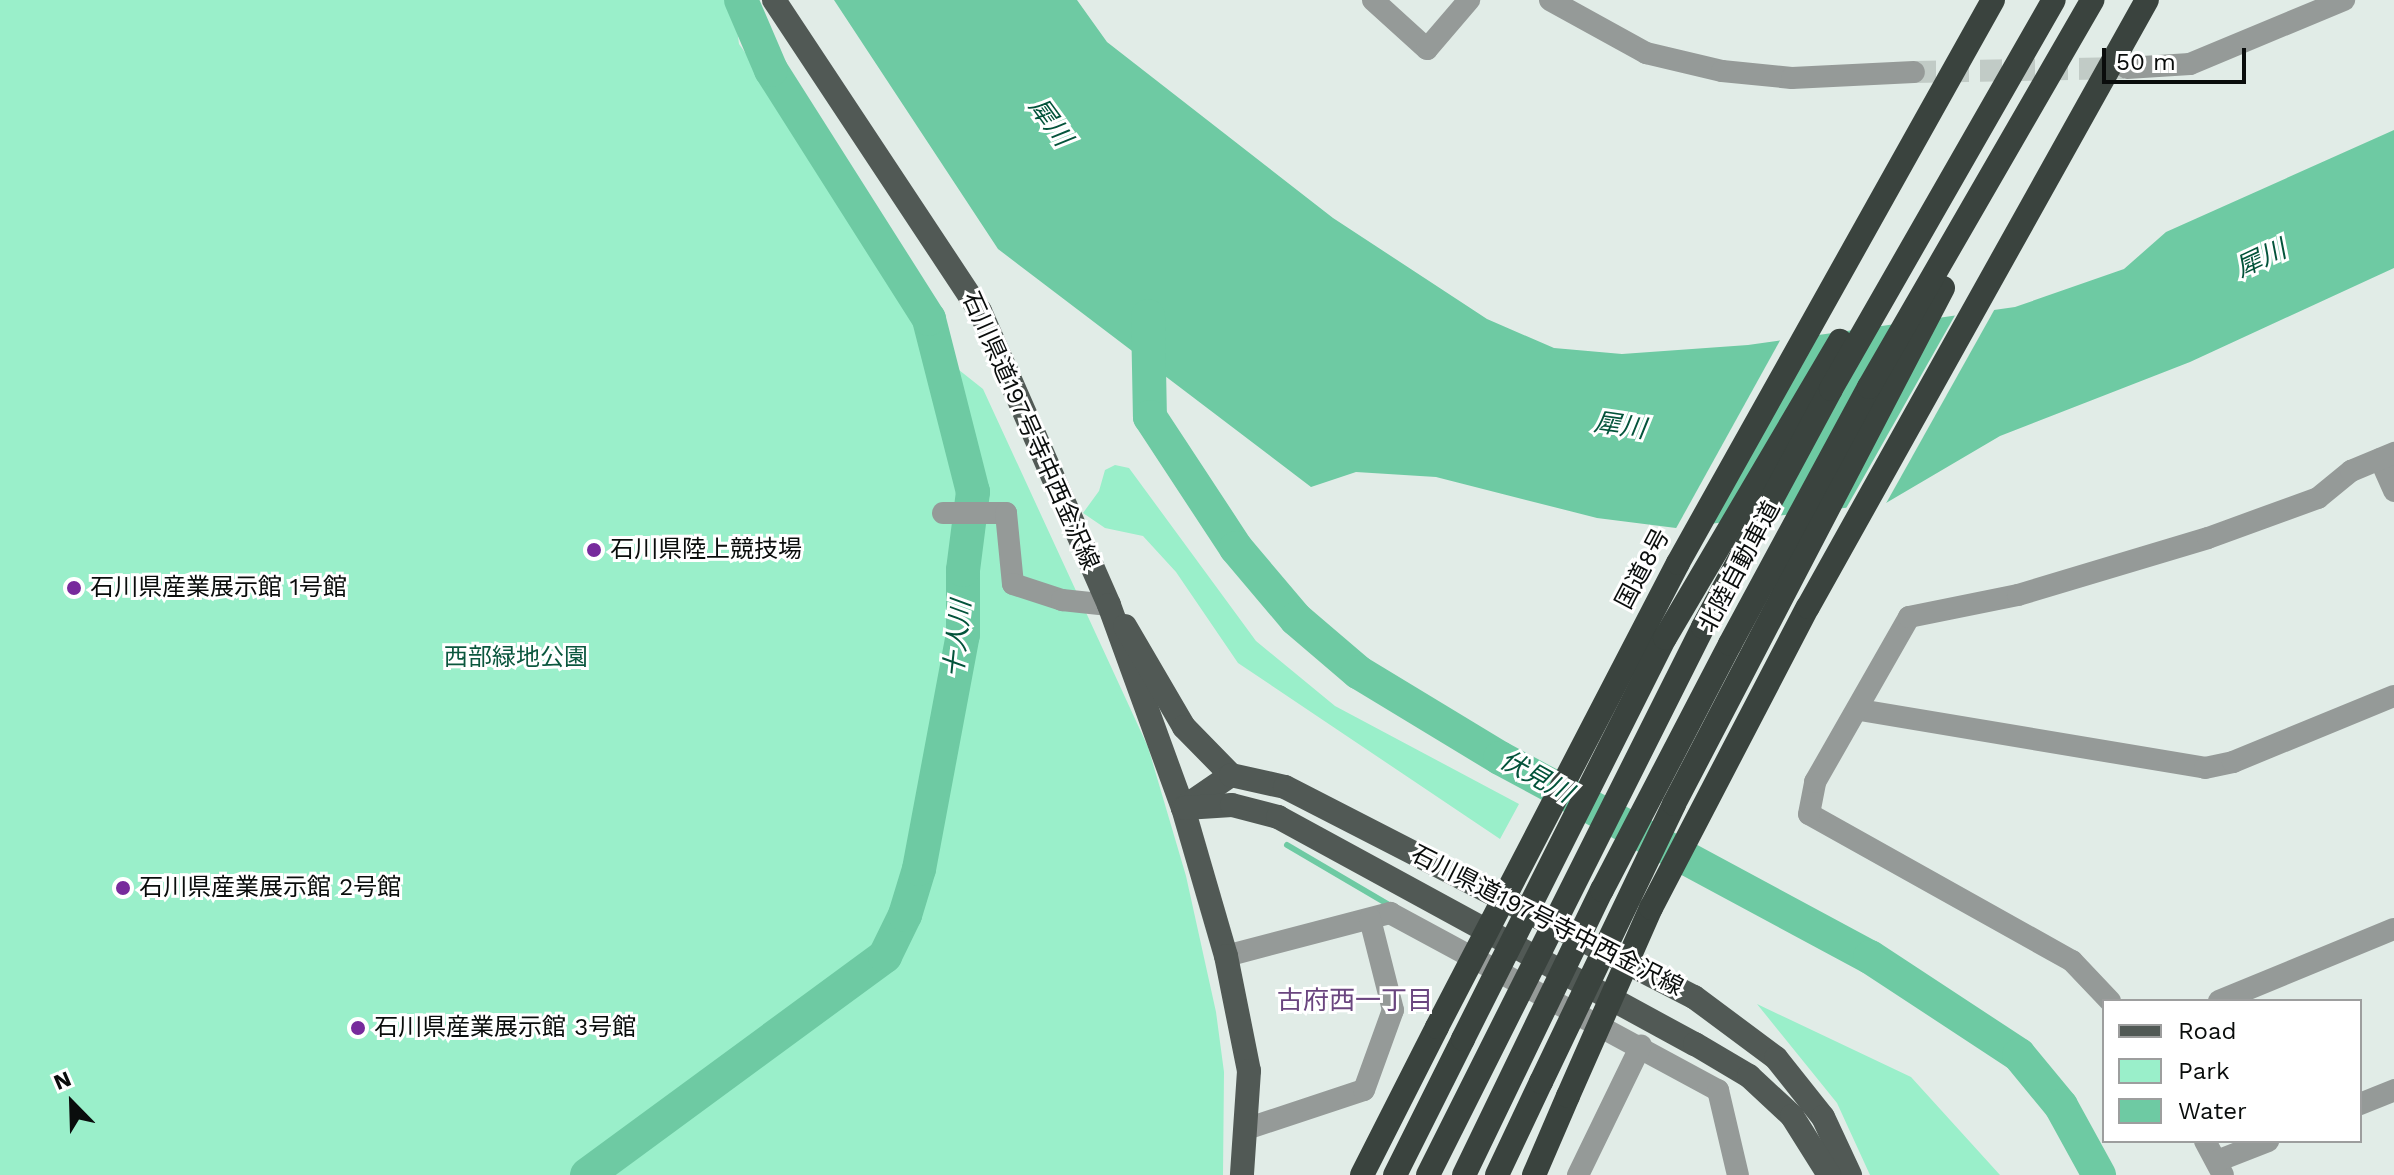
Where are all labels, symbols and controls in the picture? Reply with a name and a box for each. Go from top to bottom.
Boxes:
scale bar [2106,32,2250,82]
text: 50 m [2116,48,2176,76]
water label: 犀川 [1022,92,1078,152]
water label: 犀川 [2231,234,2291,284]
street label: 石川県道197号寺中西金沢線 [956,288,1104,574]
water label: 犀川 [1592,407,1648,445]
street label: 北陸自動車道 [1693,497,1787,637]
street label: 国道8号 [1610,524,1676,614]
place label: 石川県陸上競技場 [610,536,802,564]
marker: 石川県陸上競技場 [585,541,603,559]
place label: 石川県産業展示館 1号館 [90,574,348,602]
marker: 石川県産業展示館 1号館 [65,579,83,597]
water label: 十人川 [938,599,978,679]
park label: 西部緑地公園 [444,644,588,672]
water label: 伏見川 [1494,744,1578,810]
street label: 石川県道197号寺中西金沢線 [1406,840,1688,1002]
place label: 石川県産業展示館 2号館 [139,874,401,902]
marker: 石川県産業展示館 2号館 [114,879,132,897]
district label: 古府西一丁目 [1277,985,1433,1017]
legend [2102,999,2362,1143]
place label: 石川県産業展示館 3号館 [374,1014,636,1042]
text: Road [2178,1017,2237,1045]
marker: 石川県産業展示館 3号館 [349,1019,367,1037]
text: Park [2178,1057,2230,1085]
north arrow [32,1063,112,1143]
text: N [50,1066,75,1095]
text: Water [2178,1097,2247,1125]

